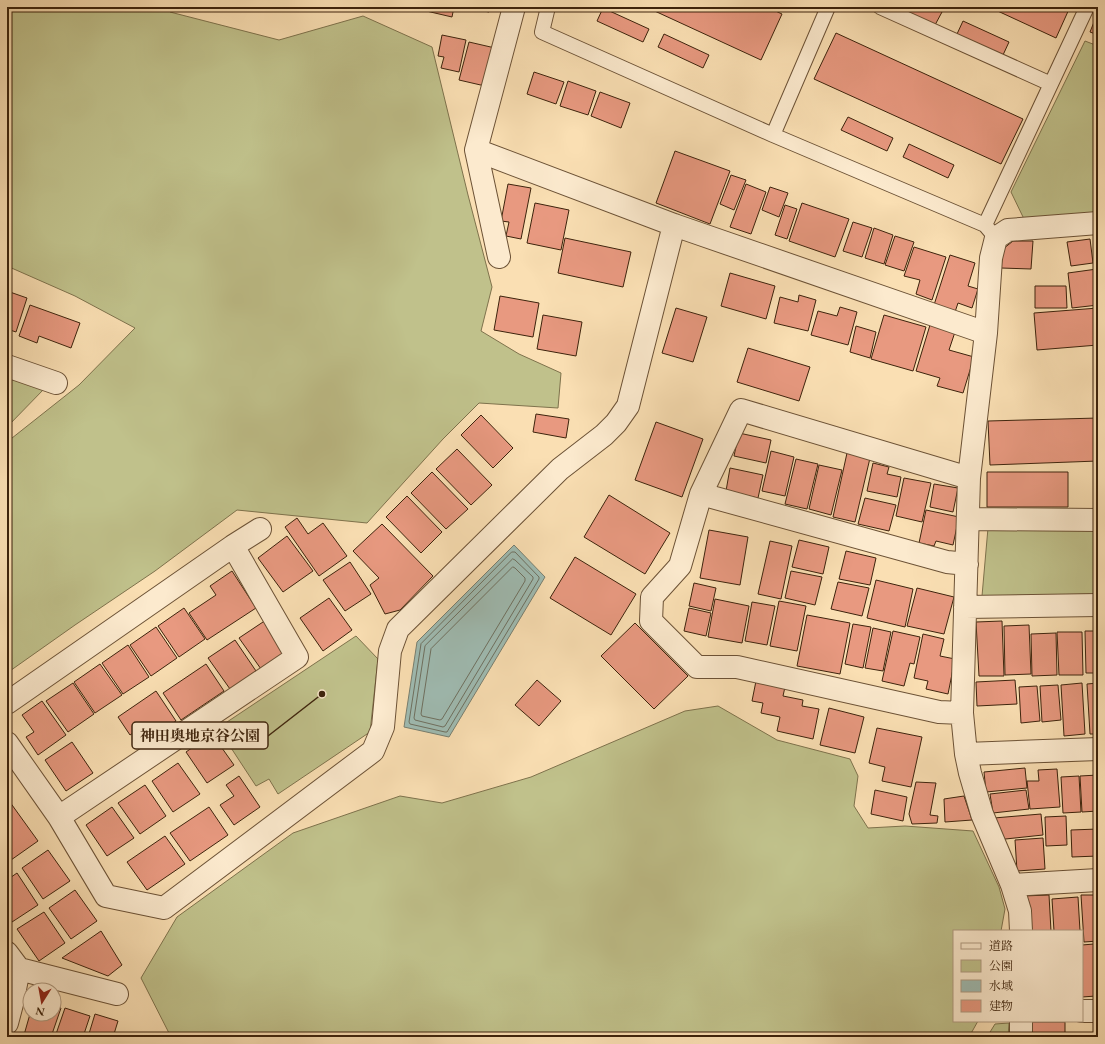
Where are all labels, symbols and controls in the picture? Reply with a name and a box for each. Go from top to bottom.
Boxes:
callout: 神田奥地京谷公園 [132,722,268,749]
text: 神田奥地京谷公園 [140,726,260,745]
legend [953,930,1083,1022]
text: 道路 [989,938,1013,954]
text: 公園 [989,958,1013,974]
text: 水域 [989,978,1013,994]
north arrow [22,982,62,1022]
text: 建物 [989,998,1013,1014]
text: N [34,1004,46,1020]

